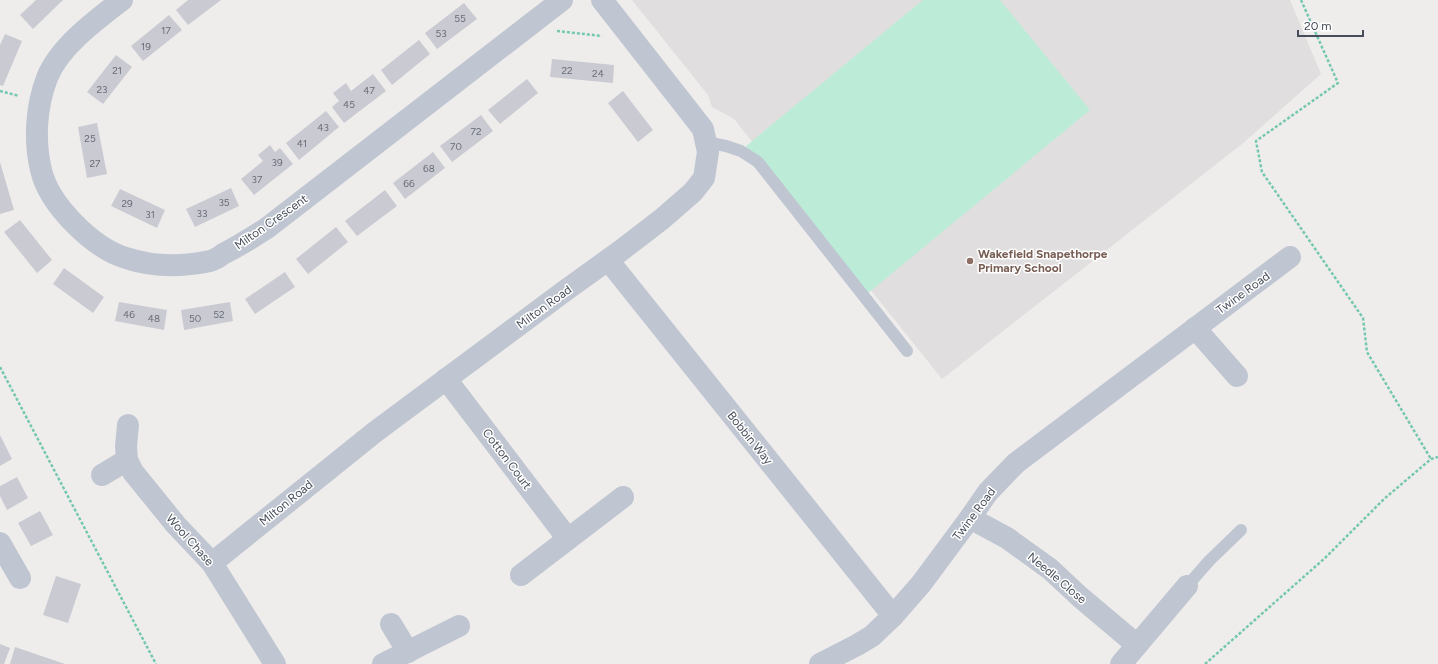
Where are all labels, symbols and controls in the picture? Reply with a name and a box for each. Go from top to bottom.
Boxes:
house number: 55 [454,12,466,25]
scale bar [1298,12,1363,38]
text: 20 m [1304,19,1332,33]
house number: 17 [161,24,171,37]
house number: 53 [435,27,447,40]
house number: 19 [141,40,151,53]
house number: 21 [112,64,122,77]
house number: 22 [561,64,573,77]
house number: 24 [592,67,604,80]
house number: 23 [96,83,108,96]
house number: 47 [363,84,375,97]
house number: 45 [343,98,355,111]
house number: 43 [317,121,329,134]
house number: 72 [471,125,481,138]
house number: 25 [84,132,96,145]
house number: 41 [297,137,307,150]
house number: 70 [450,140,462,153]
house number: 39 [271,156,283,169]
house number: 27 [90,157,101,170]
house number: 68 [423,162,435,175]
house number: 37 [252,173,263,186]
house number: 66 [403,177,415,190]
street label: Milton Crescent [232,191,311,252]
house number: 35 [218,196,230,209]
house number: 29 [121,197,133,210]
house number: 33 [197,207,207,220]
house number: 31 [145,208,155,221]
place label: Wakefield Snapethorpe Primary School [978,247,1108,275]
marker: Wakefield Snapethorpe Primary School [965,256,975,266]
street label: Twine Road [1214,269,1272,317]
street label: Milton Road [514,282,574,332]
house number: 46 [123,308,135,321]
house number: 52 [213,308,225,321]
house number: 48 [148,312,160,325]
house number: 50 [189,312,201,325]
street label: Bobbin Way [724,409,776,468]
street label: Cotton Court [480,426,535,492]
street label: Milton Road [257,477,315,529]
street label: Twine Road [950,485,998,543]
street label: Wool Chase [163,511,217,569]
street label: Needle Close [1025,550,1089,607]

